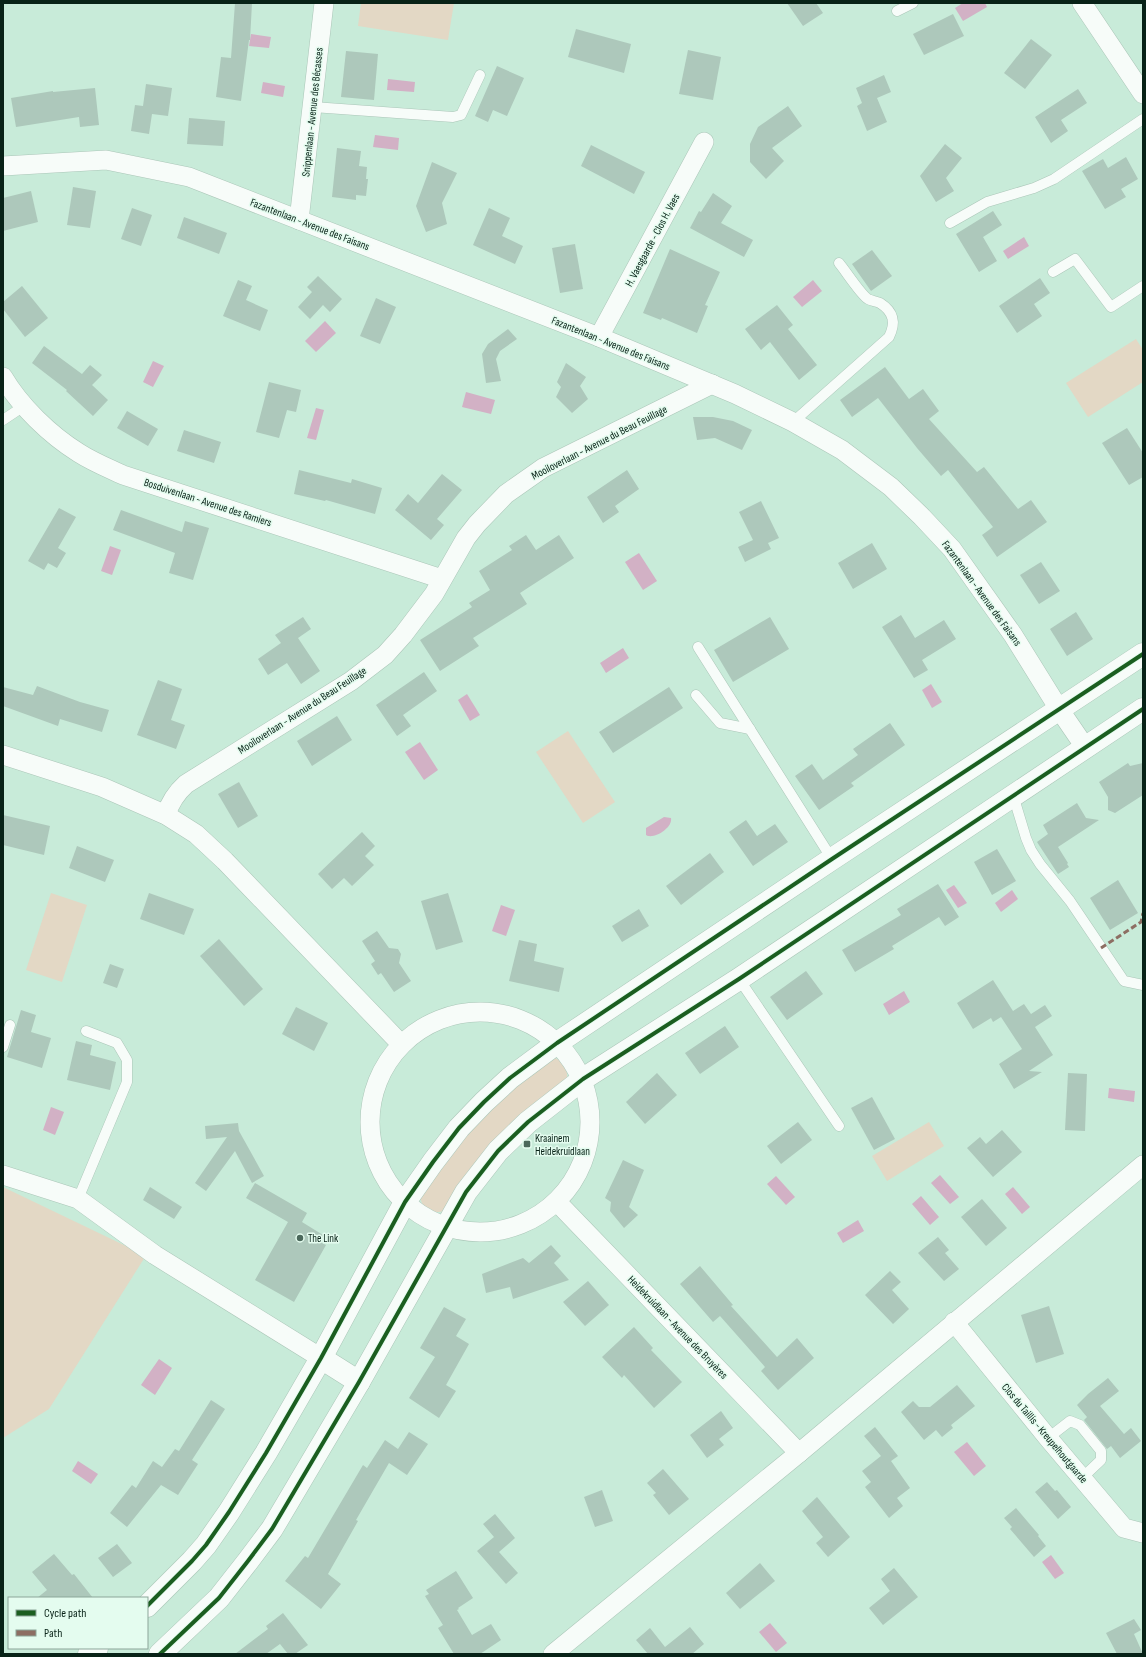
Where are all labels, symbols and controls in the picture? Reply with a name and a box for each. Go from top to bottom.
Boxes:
street label: Snippenlaan - Avenue des Bécasses [299,47,326,177]
street label: H. Vaesgaarde - Clos H. Vaes [623,192,682,289]
street label: Fazantenlaan - Avenue des Faisans [248,196,371,253]
street label: Fazantenlaan - Avenue des Faisans [550,314,672,373]
street label: Mooiloverlaan - Avenue du Beau Feuillage [529,403,669,482]
street label: Bosduivenlaan - Avenue des Ramiers [142,476,273,529]
street label: Fazantenlaan - Avenue des Faisans [939,538,1024,648]
street label: Mooiloverlaan - Avenue du Beau Feuillage [236,664,369,757]
place label: Kraainem Heidekruidlaan [535,1132,590,1158]
marker: Kraainem Heidekruidlaan [522,1139,532,1149]
place label: The Link [308,1232,339,1245]
marker: The Link [295,1233,305,1243]
street label: Heidekruidlaan - Avenue des Bruyères [625,1273,730,1382]
street label: Clos du Taillis - Kreupelhoutgaarde [999,1381,1090,1486]
legend [8,1597,148,1649]
text: Cycle path [44,1606,86,1621]
text: Path [44,1626,62,1641]

